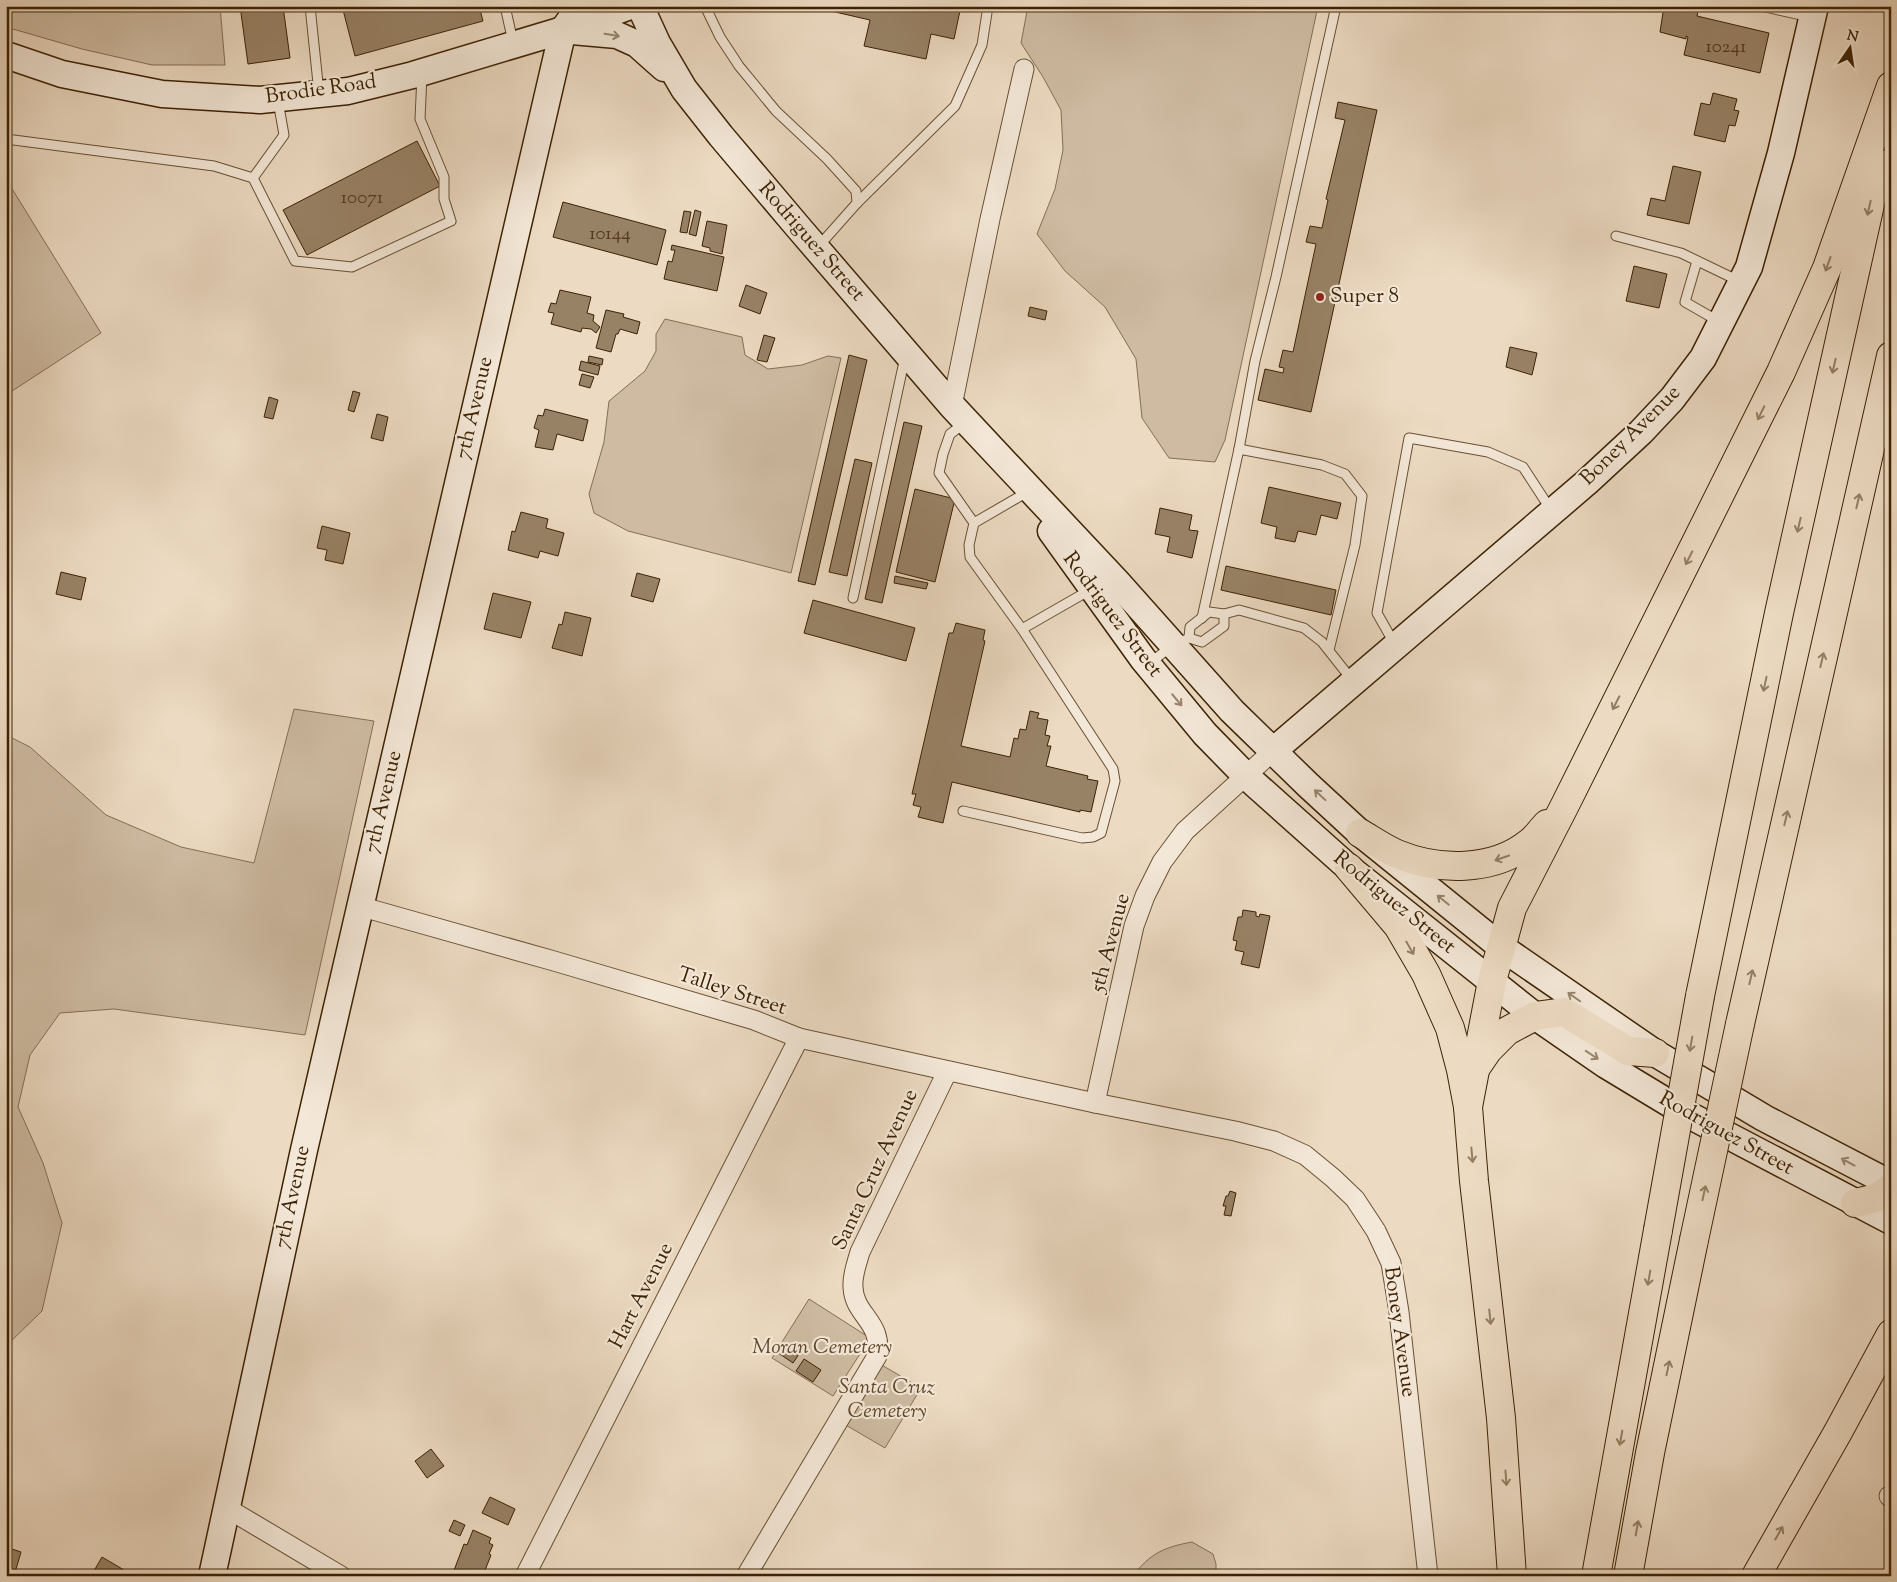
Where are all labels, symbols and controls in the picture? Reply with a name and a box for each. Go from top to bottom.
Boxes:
north arrow [1824,22,1874,72]
text: N [1845,26,1860,48]
one-way arrow [603,31,619,41]
house number: 10241 [1705,34,1747,61]
street label: Brodie Road [264,67,379,113]
street label: Rodriguez Street [750,176,872,308]
house number: 10071 [341,185,384,212]
one-way arrow [1864,199,1874,215]
house number: 10144 [589,221,631,248]
one-way arrow [1823,256,1832,272]
place label: Super 8 [1330,282,1399,312]
marker: Super 8 [1314,291,1326,303]
street label: 7th Avenue [449,354,501,462]
one-way arrow [1829,358,1838,374]
street label: Boney Avenue [1574,379,1688,493]
one-way arrow [1756,405,1766,420]
one-way arrow [1854,494,1863,510]
one-way arrow [1794,516,1803,532]
street label: Rodriguez Street [1055,546,1169,684]
one-way arrow [1684,550,1693,565]
one-way arrow [1818,652,1827,668]
one-way arrow [1760,675,1769,691]
one-way arrow [1171,693,1182,706]
one-way arrow [1611,696,1621,711]
street label: 7th Avenue [358,748,410,856]
one-way arrow [1313,789,1326,801]
one-way arrow [1782,811,1792,827]
street label: Rodriguez Street [1326,844,1462,962]
one-way arrow [1495,854,1511,863]
street label: 5th Avenue [1083,890,1139,997]
one-way arrow [1437,895,1450,906]
one-way arrow [1406,940,1416,954]
street label: Talley Street [674,960,790,1024]
one-way arrow [1747,969,1756,985]
one-way arrow [1567,992,1581,1002]
one-way arrow [1686,1036,1696,1052]
one-way arrow [1585,1050,1599,1060]
street label: Santa Cruz Avenue [825,1084,927,1256]
street label: Rodriguez Street [1653,1084,1799,1184]
street label: 7th Avenue [267,1143,319,1251]
one-way arrow [1467,1147,1477,1163]
one-way arrow [1840,1157,1855,1167]
one-way arrow [1700,1185,1710,1201]
street label: Hart Avenue [602,1238,682,1354]
street label: Boney Avenue [1375,1265,1423,1399]
one-way arrow [1644,1269,1654,1285]
one-way arrow [1485,1308,1495,1324]
park label: Moran Cemetery [752,1333,892,1363]
one-way arrow [1663,1361,1673,1377]
park label: Santa Cruz Cemetery [839,1373,936,1427]
one-way arrow [1615,1429,1625,1445]
one-way arrow [1501,1470,1510,1486]
one-way arrow [1632,1520,1642,1536]
one-way arrow [1775,1527,1785,1541]

